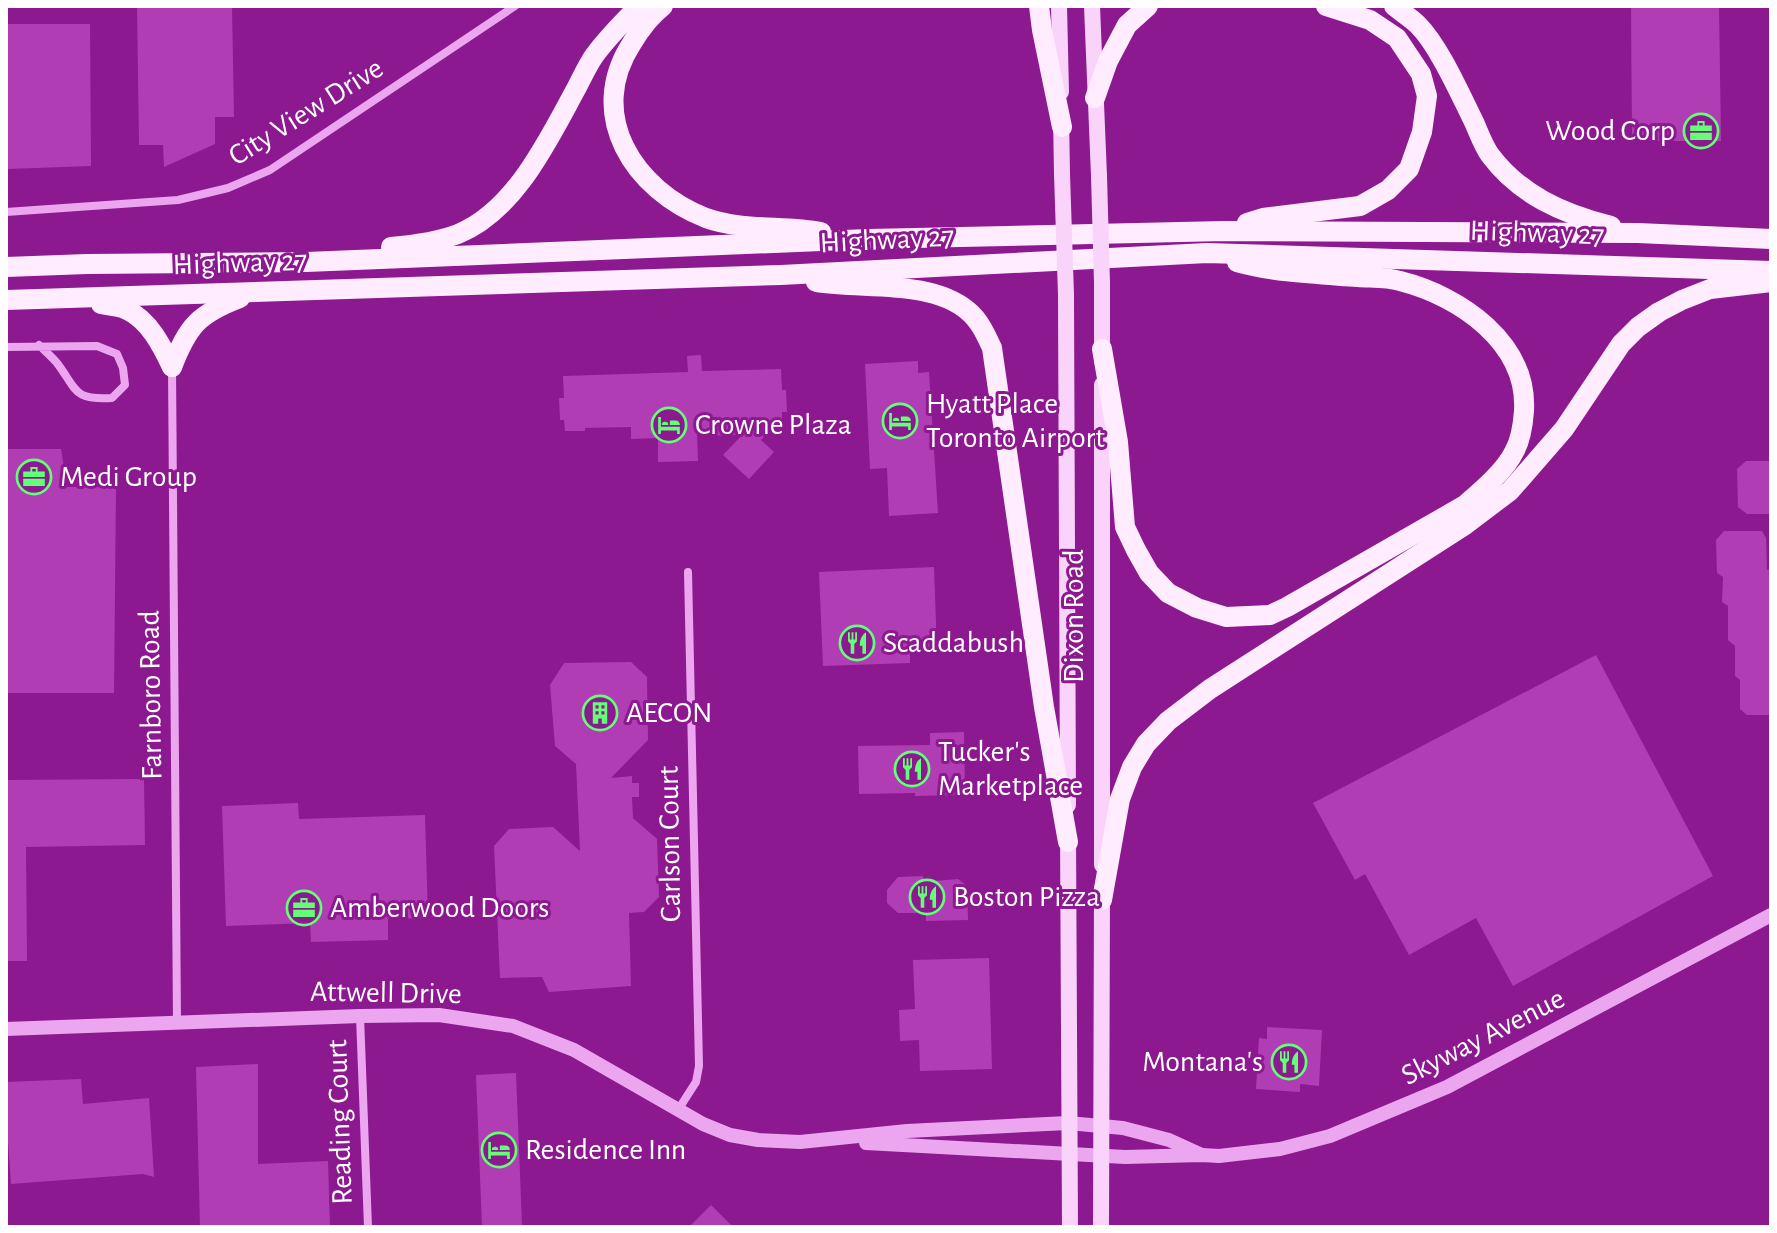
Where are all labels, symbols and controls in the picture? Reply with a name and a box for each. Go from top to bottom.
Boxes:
street label: City View Drive [224,53,388,171]
office icon: Wood Corp [1682,112,1720,150]
place label: Wood Corp [1545,116,1675,146]
street label: Highway 27 [1469,216,1605,250]
street label: Highway 27 [819,221,955,259]
street label: Highway 27 [172,246,308,280]
place label: Hyatt Place Toronto Airport [926,389,1105,453]
hotel icon: Hyatt Place Toronto Airport [881,402,919,440]
hotel icon: Crowne Plaza [650,406,688,444]
place label: Crowne Plaza [695,410,852,440]
office icon: Medi Group [15,458,53,496]
place label: Medi Group [60,462,197,492]
street label: Dixon Road [1059,549,1089,683]
street label: Farnboro Road [135,610,167,780]
restaurant icon: Scaddabush [838,624,876,662]
place label: Scaddabush [883,628,1024,658]
building icon: AECON [581,694,619,732]
place label: AECON [626,698,712,728]
place label: Tucker's Marketplace [938,737,1083,801]
restaurant icon: Tucker's Marketplace [893,750,931,788]
street label: Carlson Court [654,765,686,922]
restaurant icon: Boston Pizza [908,878,946,916]
place label: Boston Pizza [953,882,1100,912]
office icon: Amberwood Doors [285,889,323,927]
place label: Amberwood Doors [330,893,549,923]
street label: Attwell Drive [310,977,462,1009]
street label: Skyway Avenue [1397,983,1569,1091]
street label: Reading Court [322,1039,358,1205]
restaurant icon: Montana's [1270,1043,1308,1081]
place label: Montana's [1142,1047,1263,1077]
hotel icon: Residence Inn [480,1131,518,1169]
place label: Residence Inn [525,1135,686,1165]

